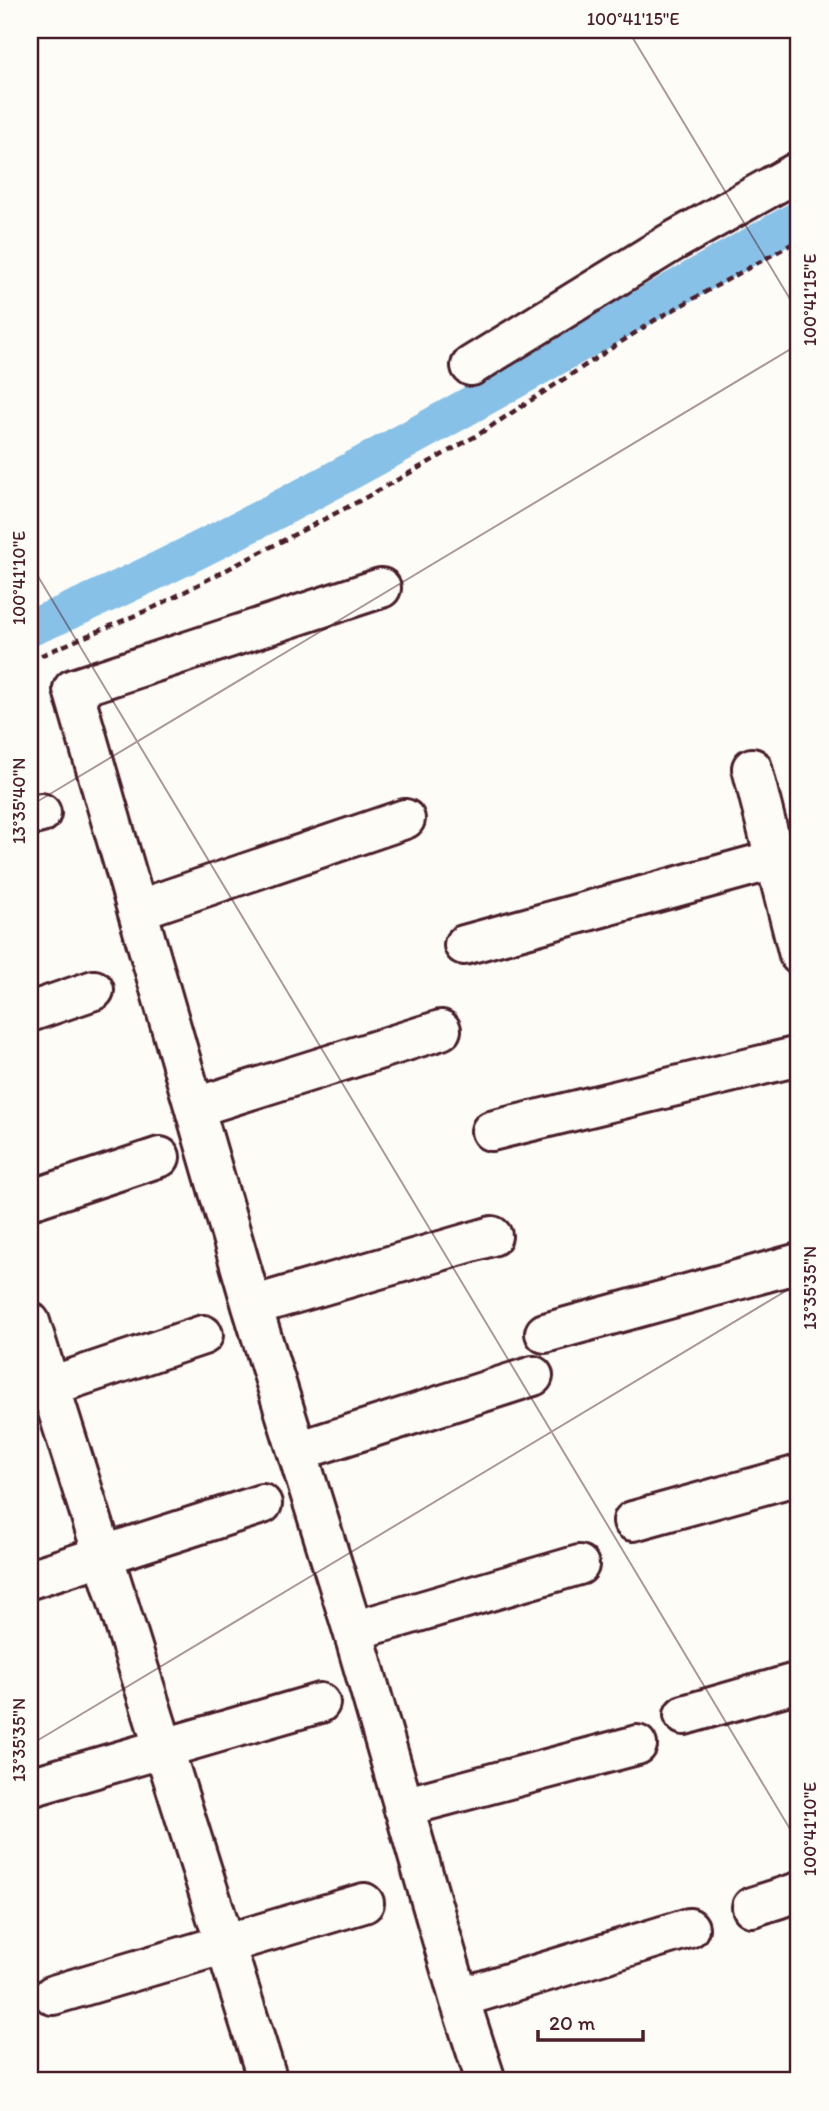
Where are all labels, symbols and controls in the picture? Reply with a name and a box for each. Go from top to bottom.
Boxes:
text: 100°41'15"E [587,8,679,30]
text: 100°41'15"E [799,254,821,346]
text: 100°41'10"E [8,531,30,625]
text: 13°35'40"N [8,758,30,844]
text: 13°35'35"N [799,1246,821,1330]
text: 13°35'35"N [8,1698,30,1782]
text: 100°41'10"E [799,1782,821,1876]
scale bar [538,1999,644,2043]
text: 20 m [549,2010,596,2035]

